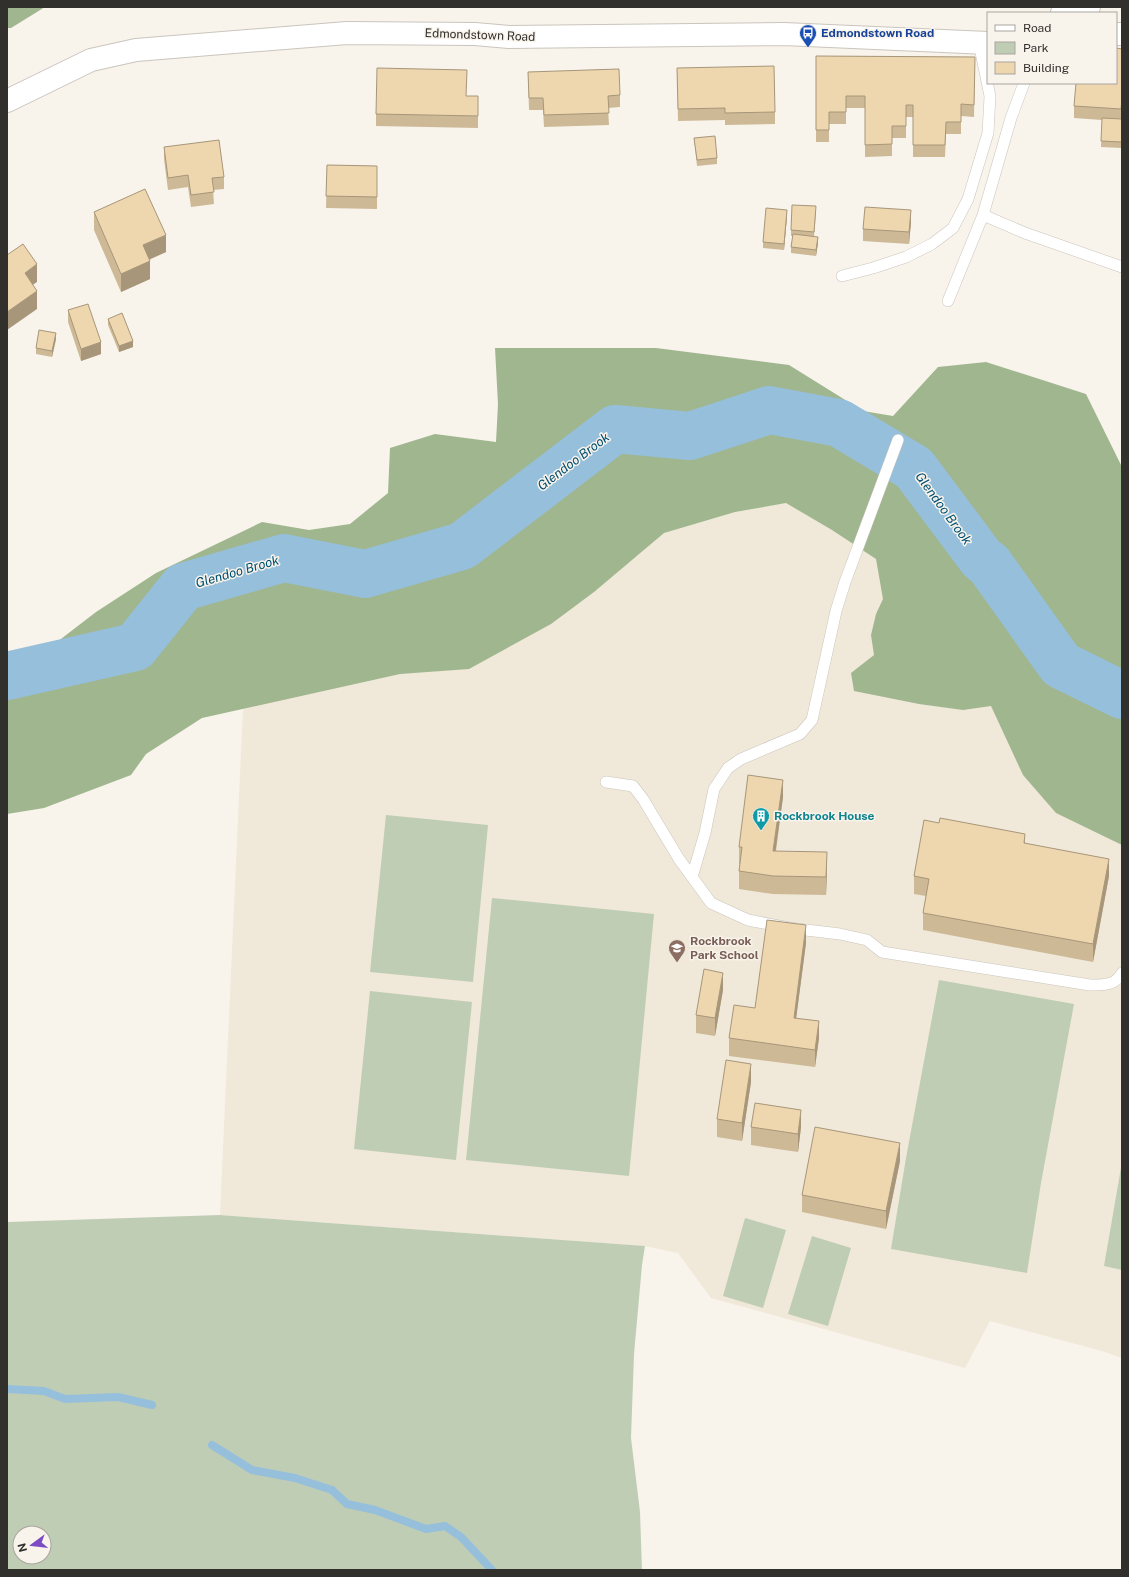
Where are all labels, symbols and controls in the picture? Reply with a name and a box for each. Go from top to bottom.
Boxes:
legend [987,12,1117,84]
text: Road [1023,21,1051,35]
bus stop icon: Edmondstown Road [798,23,818,48]
street label: Edmondstown Road [424,26,536,44]
place label: Edmondstown Road [821,26,934,40]
text: Park [1023,41,1049,55]
text: Building [1023,61,1069,75]
water label: Glendoo Brook [534,430,612,493]
water label: Glendoo Brook [912,469,975,548]
water label: Glendoo Brook [194,552,281,591]
building icon: Rockbrook House [751,806,771,831]
place label: Rockbrook House [774,809,875,823]
place label: Rockbrook Park School [690,934,759,962]
school or university icon: Rockbrook Park School [667,938,687,963]
north arrow [12,1525,52,1565]
text: N [15,1542,29,1553]

